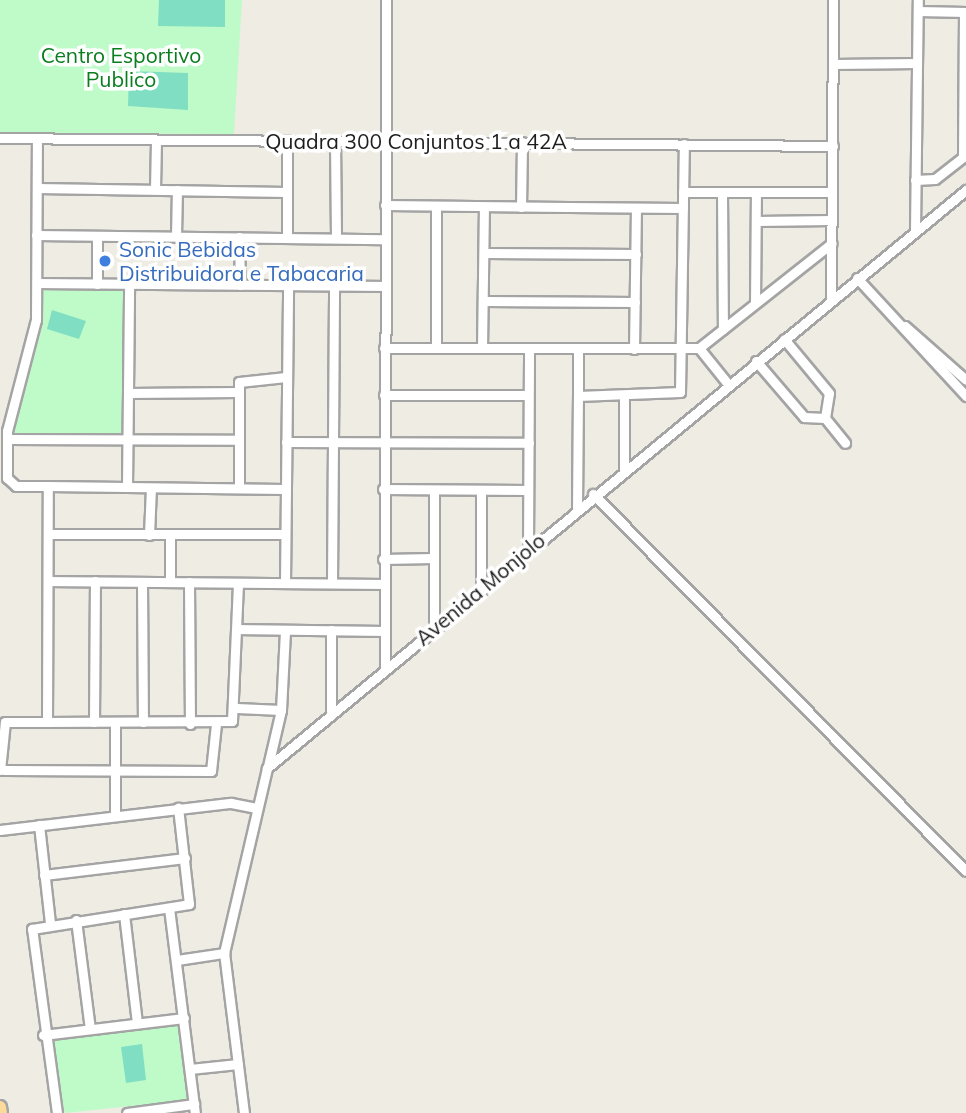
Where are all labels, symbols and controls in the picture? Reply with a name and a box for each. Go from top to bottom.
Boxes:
park label: Centro Esportivo Publico [41,42,201,92]
street label: Quadra 300 Conjuntos 1 a 42A [265,128,567,154]
place label: Sonic Bebidas Distribuidora e Tabacaria [119,236,364,286]
marker: Sonic Bebidas Distribuidora e Tabacaria [97,253,113,269]
street label: Avenida Monjolo [410,527,550,651]

